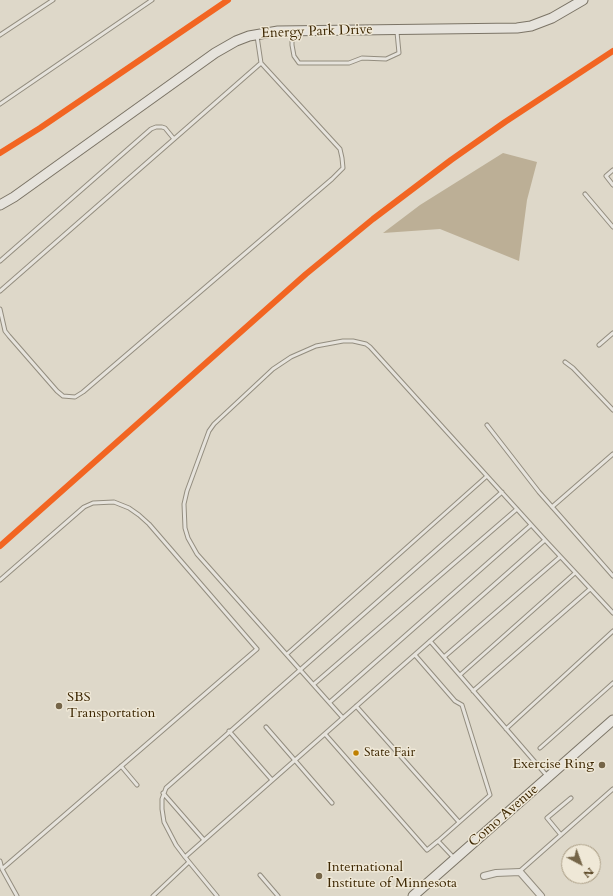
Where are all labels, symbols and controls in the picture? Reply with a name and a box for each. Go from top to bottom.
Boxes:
street label: Energy Park Drive [261,22,373,42]
place label: SBS Transportation [67,690,156,722]
marker: SBS Transportation [54,701,64,711]
place label: State Fair [364,745,415,761]
marker: State Fair [351,748,361,758]
place label: Exercise Ring [512,757,594,773]
marker: Exercise Ring [597,760,607,770]
street label: Como Avenue [466,781,542,851]
north arrow [561,844,601,884]
place label: International Institute of Minnesota [327,860,457,892]
text: N [580,864,597,881]
marker: International Institute of Minnesota [314,871,324,881]

